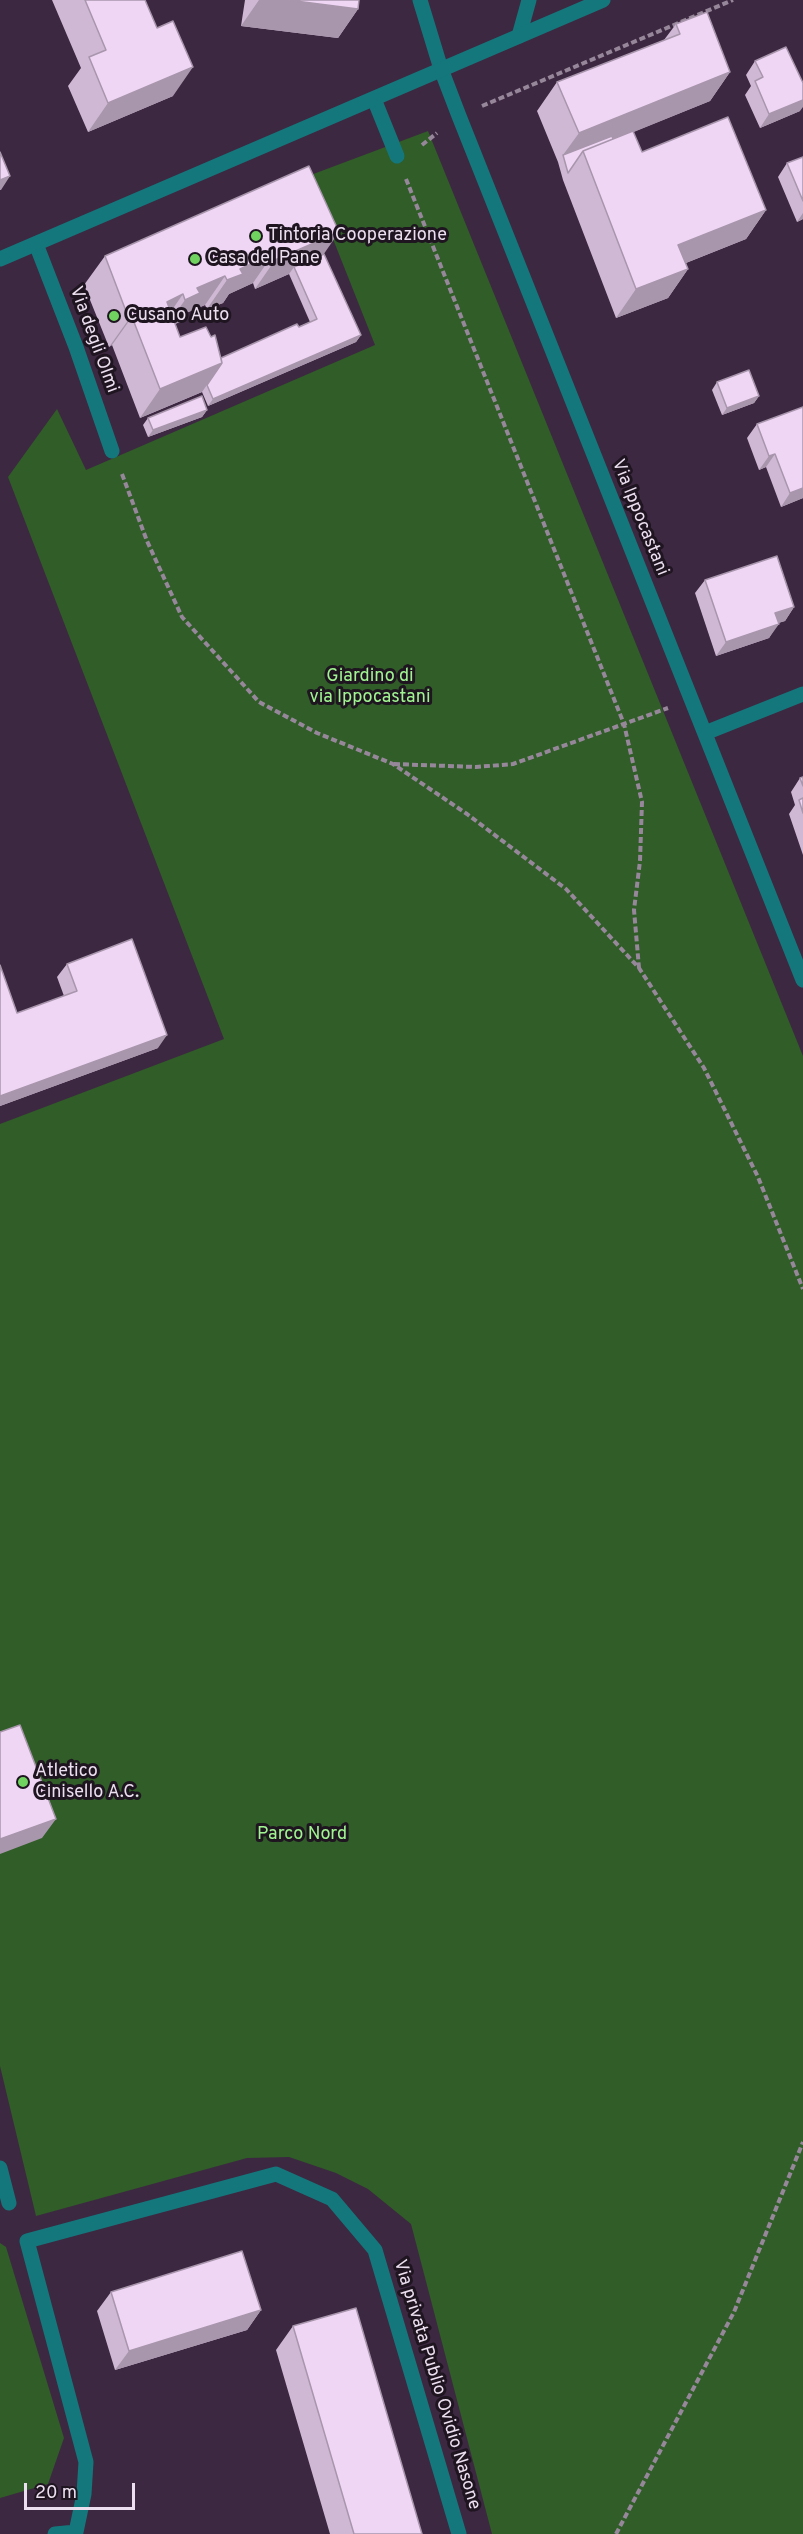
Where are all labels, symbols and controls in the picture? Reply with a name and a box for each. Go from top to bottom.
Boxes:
place label: Tintoria Cooperazione [268,225,447,247]
marker: Tintoria Cooperazione [249,229,263,243]
place label: Casa del Pane [207,248,320,270]
marker: Casa del Pane [188,252,202,266]
street label: Via degli Olmi [64,284,122,396]
place label: Cusano Auto [126,305,229,327]
marker: Cusano Auto [107,309,121,323]
street label: Via Ippocastani [606,457,672,579]
park label: Giardino di via Ippocastani [309,666,431,708]
place label: Atletico Cinisello A.C. [35,1761,139,1804]
marker: Atletico Cinisello A.C. [16,1775,30,1789]
park label: Parco Nord [257,1824,347,1846]
street label: Via privata Publio Ovidio Nasone [388,2257,484,2513]
scale bar [27,2471,138,2509]
text: 20 m [35,2482,77,2505]

